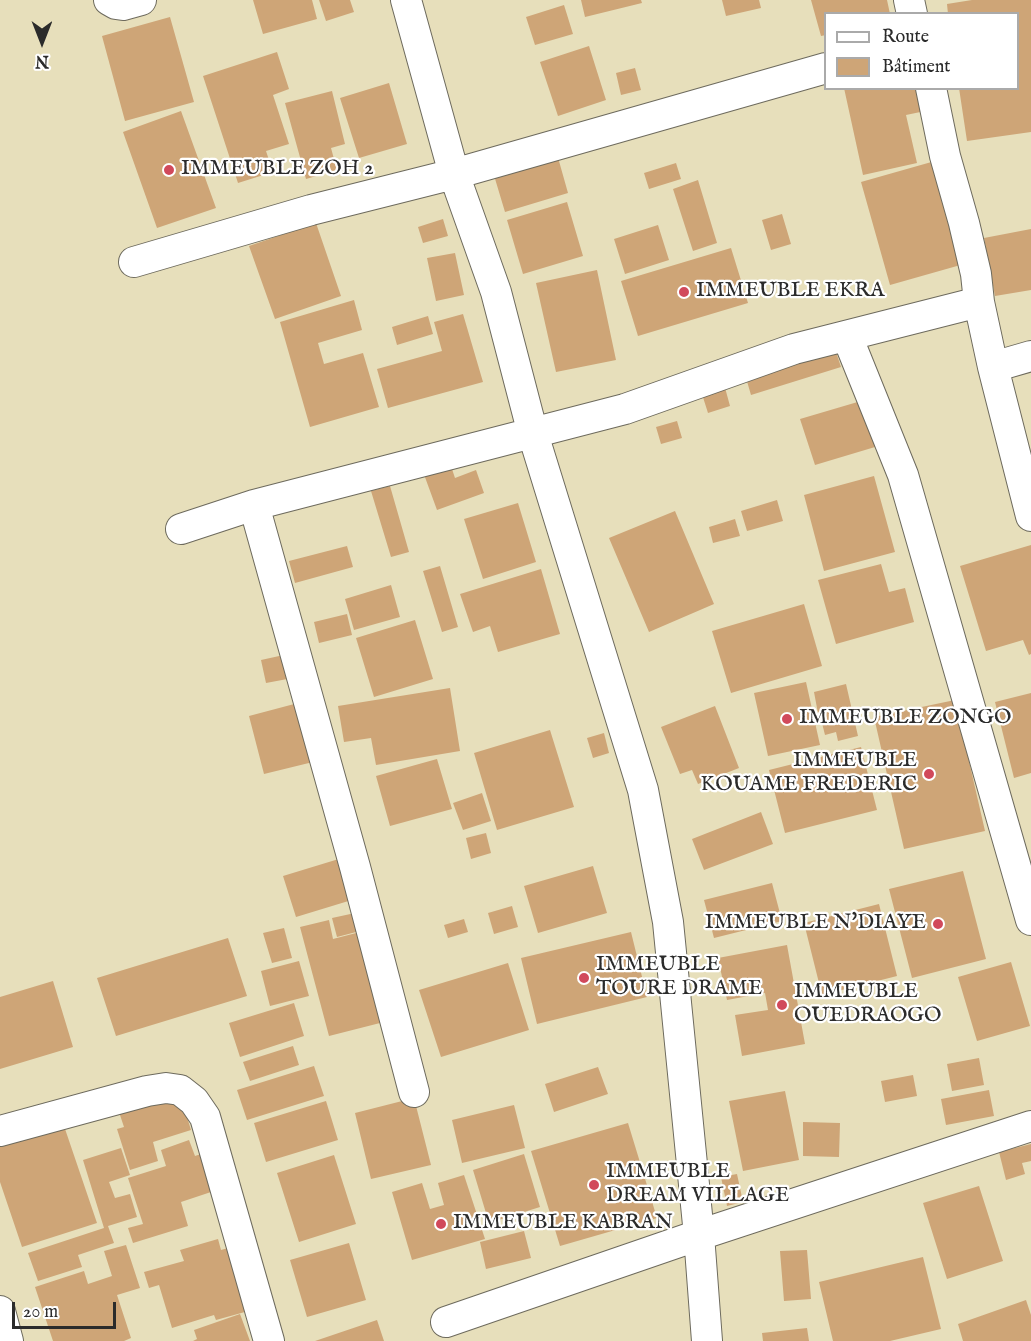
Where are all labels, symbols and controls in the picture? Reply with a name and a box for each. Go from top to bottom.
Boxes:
north arrow [12,12,72,72]
legend [824,12,1019,90]
text: Route [882,26,929,49]
text: N [35,50,49,70]
text: Bâtiment [882,56,951,79]
place label: IMMEUBLE ZOH 2 [181,157,374,183]
marker: IMMEUBLE ZOH 2 [162,163,176,177]
place label: IMMEUBLE EKRA [696,279,884,305]
marker: IMMEUBLE EKRA [677,285,691,299]
place label: IMMEUBLE ZONGO [799,706,1011,732]
marker: IMMEUBLE ZONGO [780,712,794,726]
place label: IMMEUBLE KOUAME FREDERIC [700,749,917,799]
marker: IMMEUBLE KOUAME FREDERIC [922,767,936,781]
place label: IMMEUBLE N'DIAYE [705,911,926,937]
marker: IMMEUBLE N'DIAYE [931,917,945,931]
place label: IMMEUBLE TOURE DRAME [596,953,762,1003]
marker: IMMEUBLE TOURE DRAME [577,971,591,985]
place label: IMMEUBLE OUEDRAOGO [794,980,941,1030]
marker: IMMEUBLE OUEDRAOGO [775,998,789,1012]
place label: IMMEUBLE DREAM VILLAGE [606,1160,789,1210]
marker: IMMEUBLE DREAM VILLAGE [587,1178,601,1192]
place label: IMMEUBLE KABRAN [453,1211,673,1237]
marker: IMMEUBLE KABRAN [434,1217,448,1231]
scale bar [15,1290,118,1328]
text: 20 m [23,1301,58,1324]

